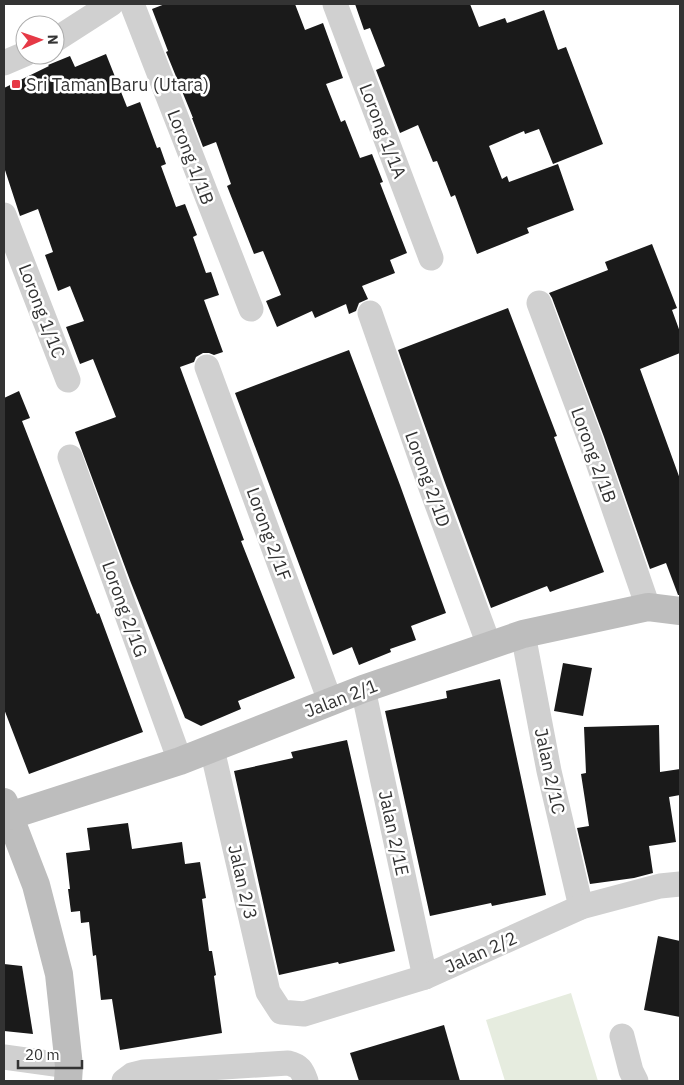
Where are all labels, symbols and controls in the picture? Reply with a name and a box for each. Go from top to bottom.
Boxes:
north arrow [15,15,65,65]
text: N [44,34,62,45]
place label: Sri Taman Baru (Utara) [26,73,209,96]
marker: Sri Taman Baru (Utara) [10,78,22,90]
street label: Lorong 1/1A [354,80,412,182]
street label: Lorong 1/1B [162,106,220,208]
street label: Lorong 1/1C [13,261,71,361]
street label: Lorong 2/1B [566,404,622,506]
street label: Lorong 2/1D [400,428,456,530]
street label: Lorong 2/1F [241,484,297,584]
street label: Lorong 2/1G [97,558,153,660]
street label: Jalan 2/1 [301,674,381,722]
street label: Jalan 2/1C [530,726,570,816]
street label: Jalan 2/1E [374,788,414,878]
street label: Jalan 2/3 [223,842,263,922]
street label: Jalan 2/2 [441,926,521,978]
scale bar [18,1038,81,1070]
text: 20 m [25,1045,60,1064]

